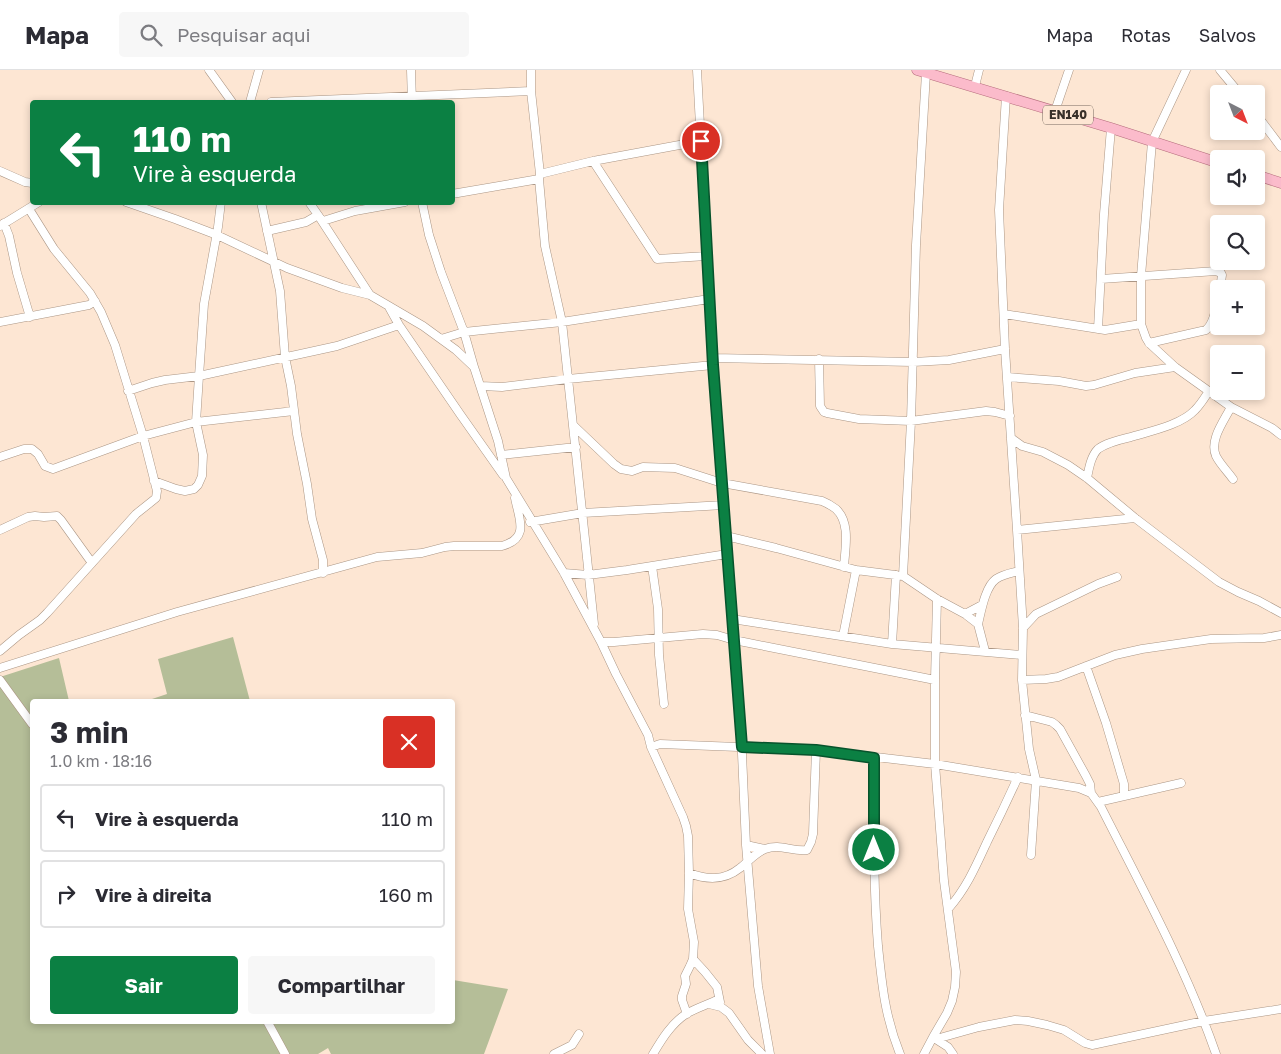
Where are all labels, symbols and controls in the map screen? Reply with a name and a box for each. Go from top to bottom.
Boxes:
search box [119,12,469,57]
text: Mapa [25,20,89,49]
icon: search [137,21,165,49]
text: Pesquisar aqui [177,23,311,46]
text: Mapa [1046,24,1093,46]
text: Rotas [1121,24,1171,46]
text: Salvos [1199,24,1256,46]
north arrow [1210,85,1265,140]
map controls [1210,85,1265,400]
road number: EN140 [1043,106,1093,124]
text: 110 m [133,118,231,160]
icon: left [50,120,115,185]
pin [680,120,722,162]
icon: arrive [687,127,715,155]
button: sound [1210,150,1265,205]
text: Vire à esquerda [133,160,297,187]
button: search [1210,215,1265,270]
button: + [1210,280,1265,335]
button: − [1210,345,1265,400]
text: 3 min [50,714,128,750]
button: close [383,716,435,768]
text: 1.0 km · 18:16 [50,751,152,771]
icon: left [52,804,80,832]
text: Vire à esquerda [95,807,238,830]
text: 110 m [381,807,433,830]
position arrow [847,823,899,875]
icon: right [52,880,80,908]
text: Vire à direita [95,883,212,906]
text: 160 m [379,883,433,906]
button: Sair [50,956,238,1014]
button: Compartilhar [248,956,435,1014]

